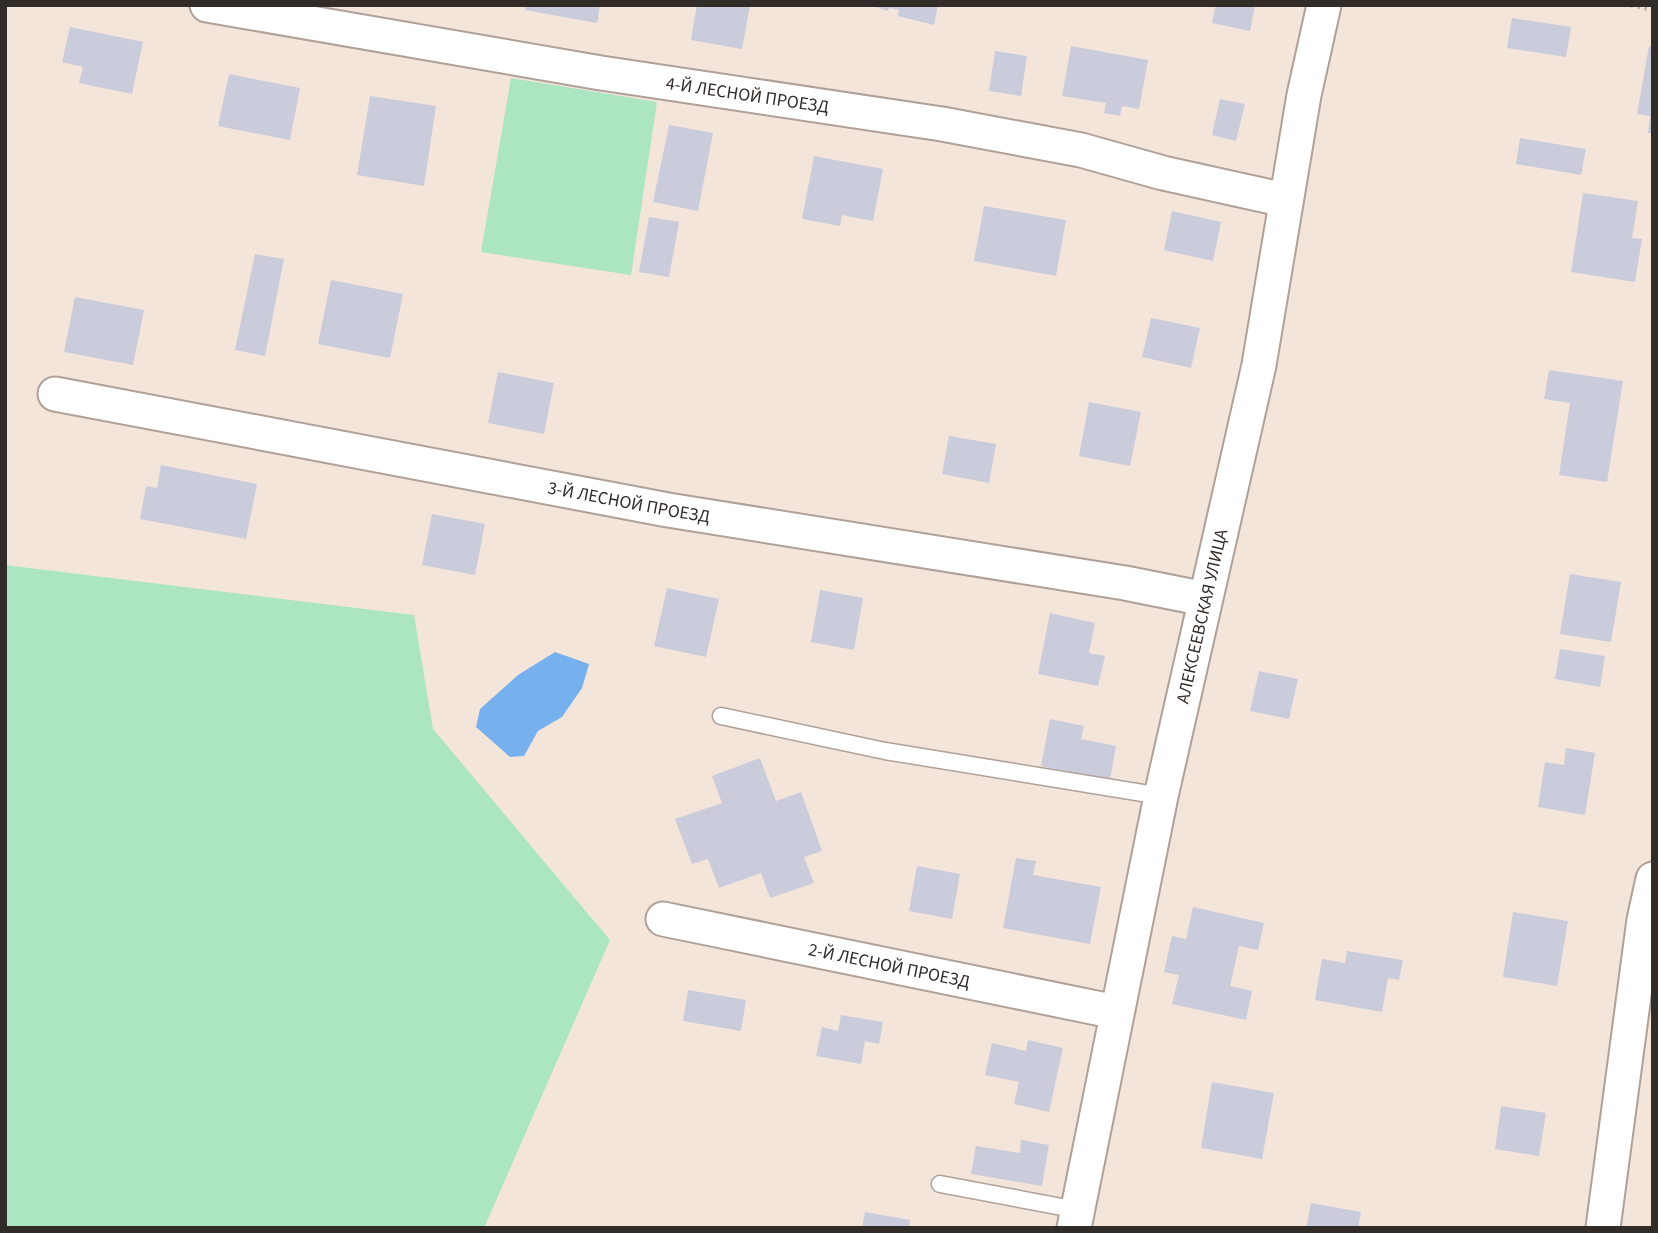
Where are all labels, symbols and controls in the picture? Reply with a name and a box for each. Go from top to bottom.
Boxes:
street label: 4-Й ЛЕСНОЙ ПРОЕЗД [664,71,831,120]
street label: 3-Й ЛЕСНОЙ ПРОЕЗД [546,476,712,530]
street label: АЛЕКСЕЕВСКАЯ УЛИЦА [1170,527,1234,706]
street label: 2-Й ЛЕСНОЙ ПРОЕЗД [806,937,973,995]

